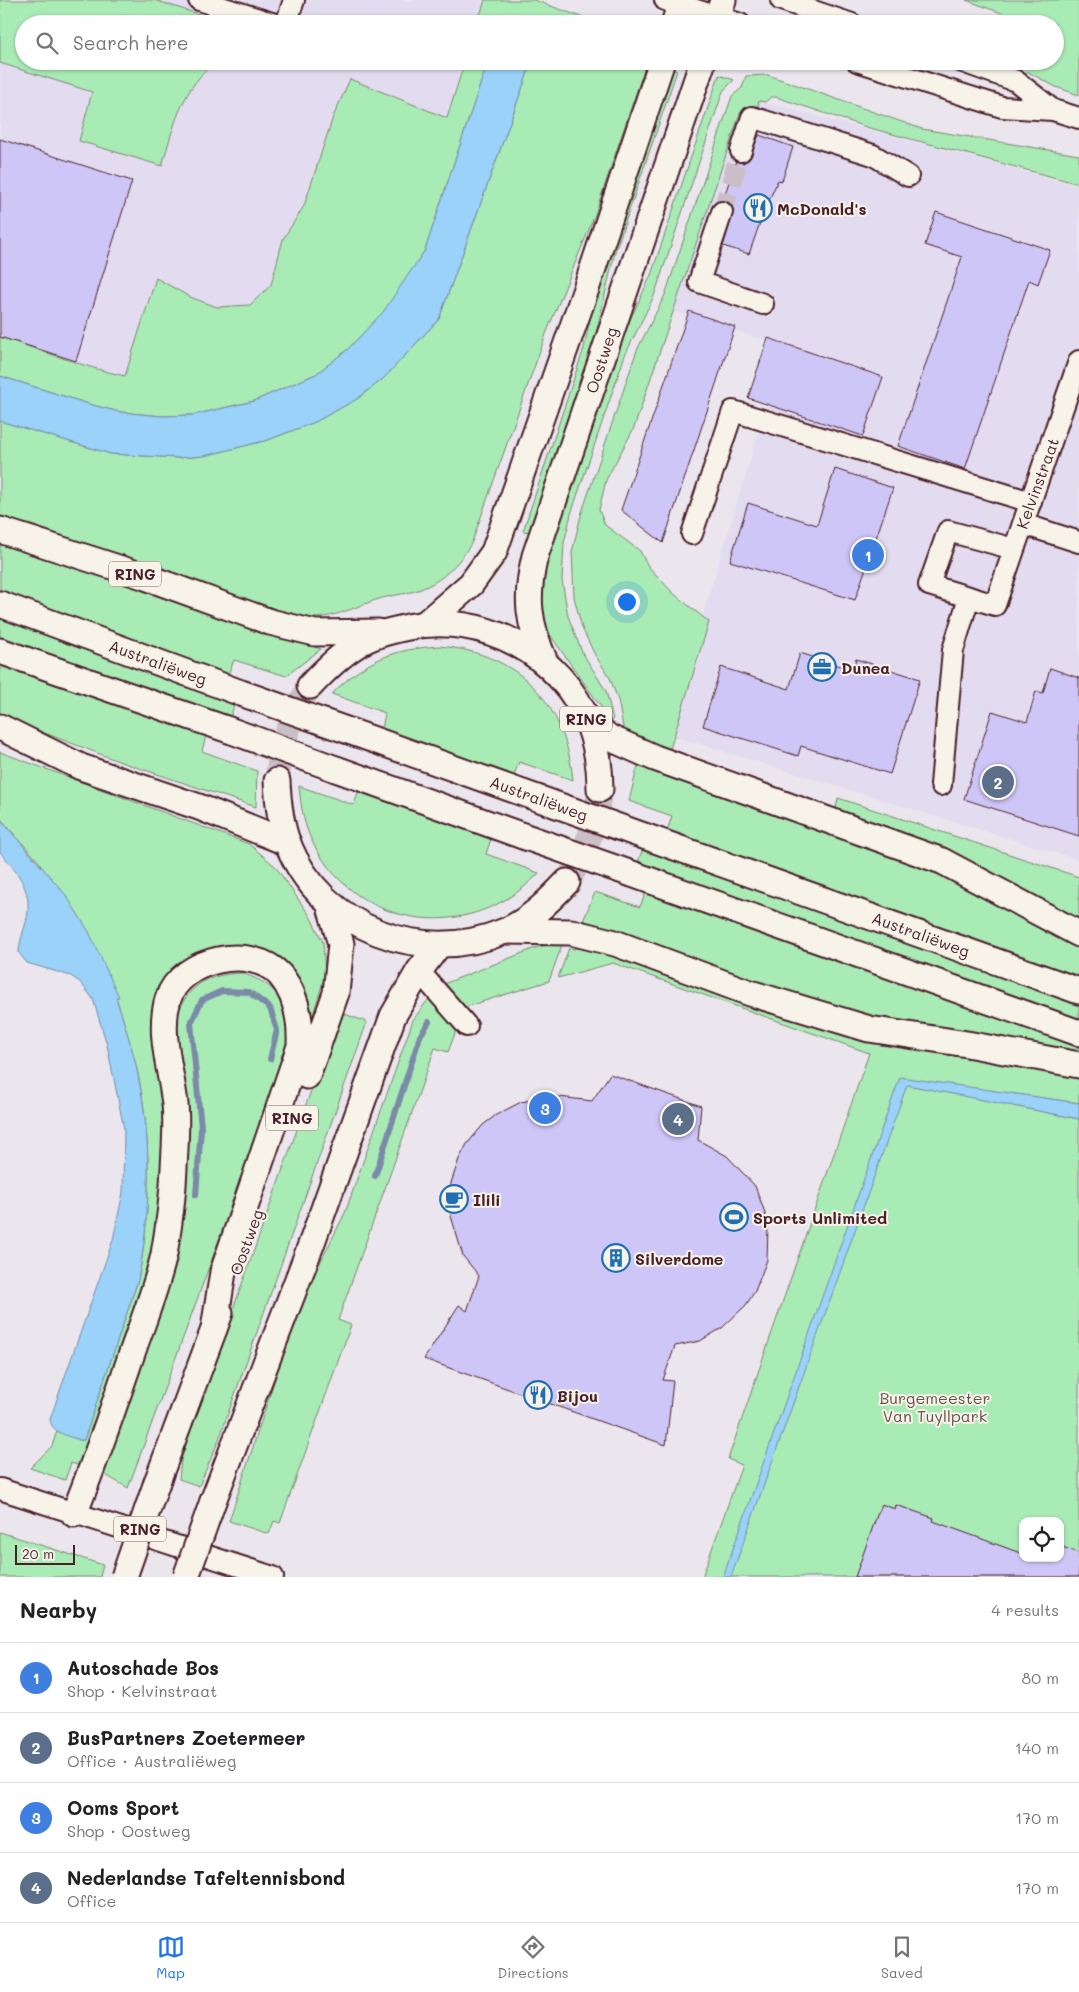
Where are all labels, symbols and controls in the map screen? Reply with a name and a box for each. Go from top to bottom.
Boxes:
search box [15,15,1064,70]
icon: search [33,29,61,57]
text: Search here [73,30,189,55]
restaurant icon: McDonald's [743,193,773,223]
place label: McDonald's [777,198,867,219]
street label: Oostweg [580,324,622,396]
street label: Kelvinstraat [1011,434,1063,532]
pin: 1 [852,536,884,574]
road number: RING [109,562,161,586]
your location [614,589,640,615]
street label: Australiëweg [106,635,210,689]
office icon: Dunea [807,652,837,682]
place label: Dunea [841,657,890,678]
road number: RING [560,706,612,732]
pin: 2 [982,763,1014,801]
street label: Australiëweg [487,771,591,825]
street label: Australiëweg [869,907,973,961]
pin: 3 [529,1089,561,1127]
pin: 4 [662,1100,694,1138]
road number: RING [266,1106,318,1130]
cafe icon: Ilili [439,1184,469,1214]
place label: Ilili [473,1189,501,1210]
sports icon: Sports Unlimited [719,1202,749,1232]
street label: Oostweg [224,1206,268,1278]
place label: Sports Unlimited [753,1207,887,1228]
building icon: Silverdome [601,1243,631,1273]
place label: Silverdome [635,1248,723,1269]
restaurant icon: Bijou [523,1380,553,1410]
place label: Bijou [557,1385,598,1406]
park label: Burgemeester Van Tuyllpark [879,1387,991,1426]
road number: RING [114,1516,166,1542]
map controls [1019,1517,1064,1562]
button: locate [1019,1517,1064,1562]
scale bar [15,1542,75,1565]
text: 20 m [22,1544,54,1563]
text: Nearby [20,1596,97,1623]
text: 4 results [991,1599,1059,1620]
text: Autoschade Bos [67,1655,219,1680]
text: 1 [32,1667,40,1688]
text: 80 m [1022,1667,1059,1688]
text: Shop · Kelvinstraat [67,1680,217,1701]
text: BusPartners Zoetermeer [67,1725,305,1750]
text: 2 [32,1737,40,1758]
text: 140 m [1015,1737,1059,1758]
text: Office · Australiëweg [67,1750,236,1771]
text: Ooms Sport [67,1795,179,1820]
text: 3 [31,1807,41,1828]
text: 170 m [1015,1807,1059,1828]
text: Shop · Oostweg [67,1820,190,1841]
text: Nederlandse Tafeltennisbond [67,1865,345,1890]
text: 4 [31,1877,41,1898]
text: 170 m [1015,1877,1059,1898]
text: Office [67,1890,116,1911]
tab: Map [156,1933,185,1982]
tab: Directions [497,1933,569,1982]
tab: Saved [881,1933,923,1982]

